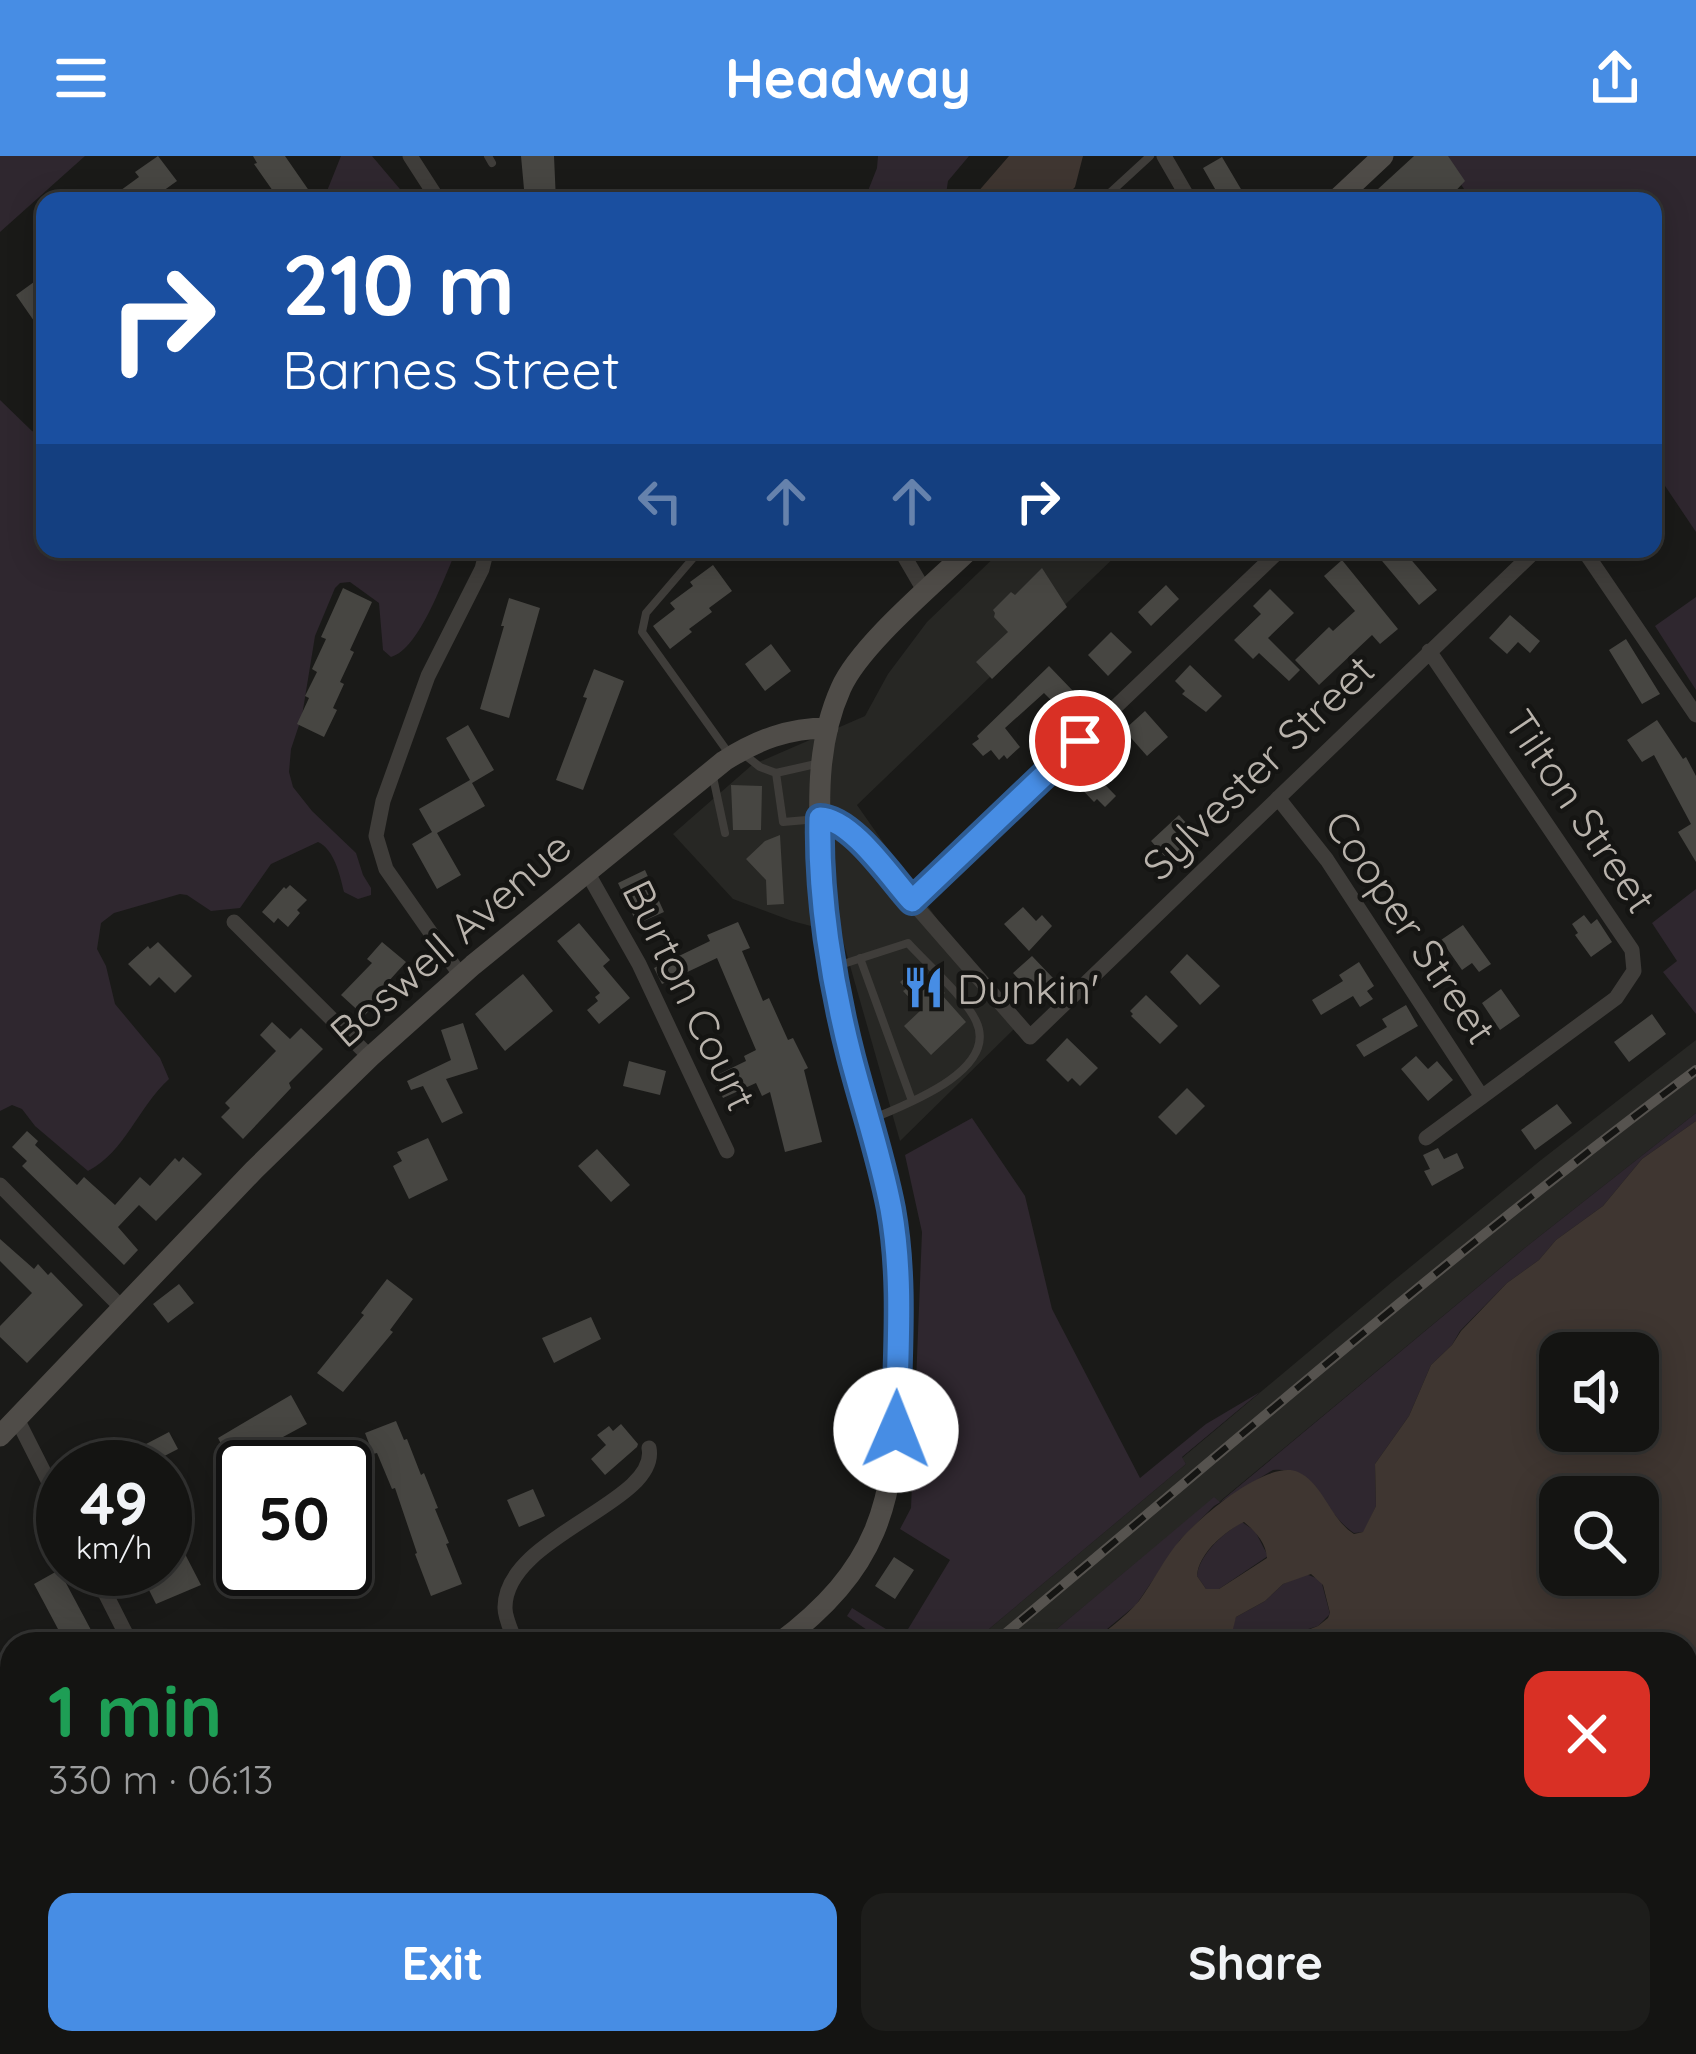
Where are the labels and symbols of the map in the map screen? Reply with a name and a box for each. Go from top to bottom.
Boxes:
street label: Sylvester Street [1131,643,1385,891]
pin [1029,690,1131,792]
street label: Tilton Street [1494,699,1668,923]
street label: Cooper Street [1314,800,1508,1054]
street label: Boswell Avenue [319,820,581,1058]
street label: Burton Court [611,871,769,1119]
place label: Dunkin' [957,962,1099,1015]
restaurant icon: Dunkin' [900,965,946,1011]
position arrow [833,1367,959,1493]
speed limit sign: 50 [216,1440,372,1596]

